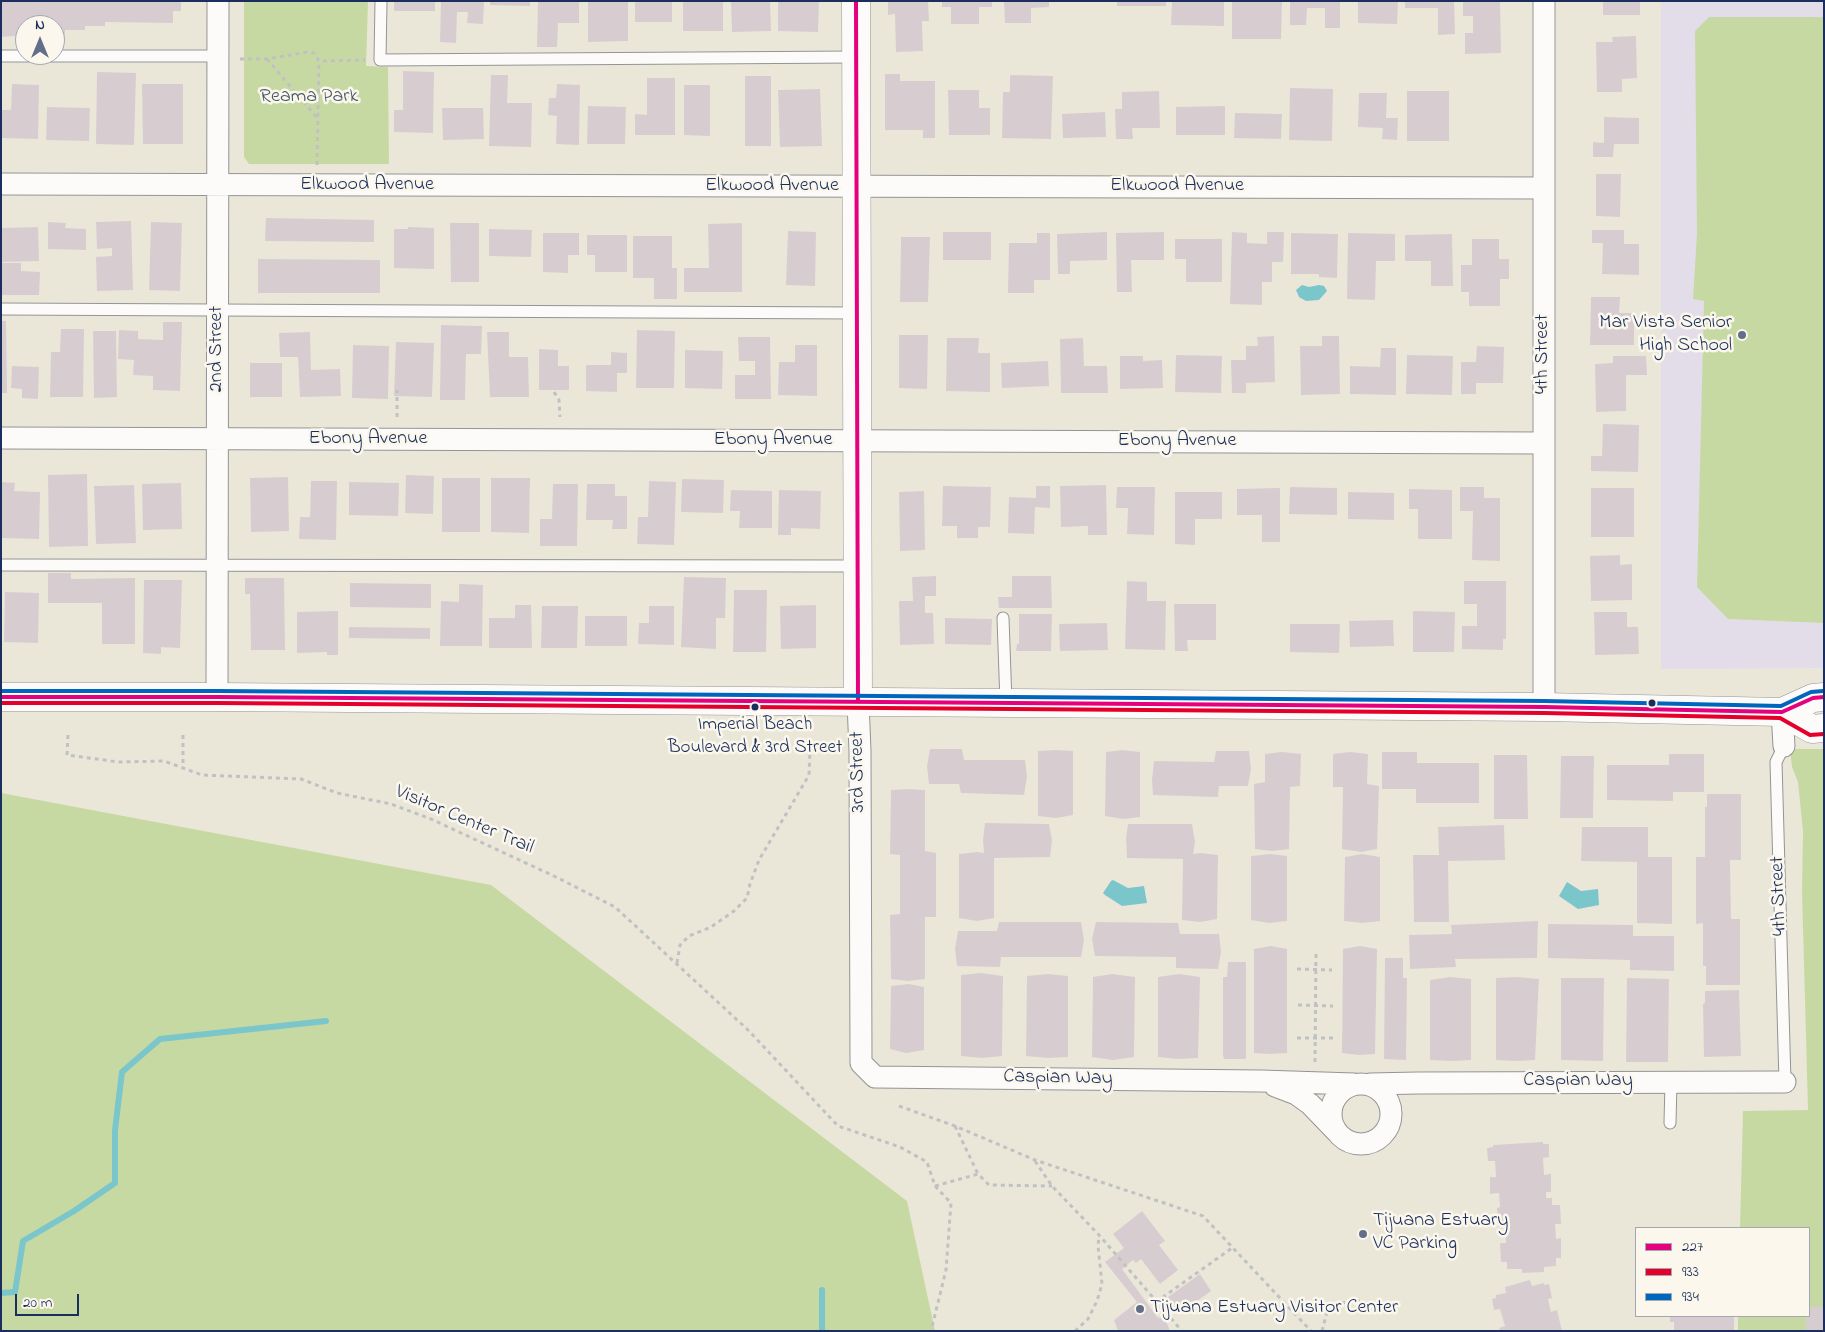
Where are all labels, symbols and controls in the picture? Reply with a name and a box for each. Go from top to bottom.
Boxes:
north arrow [15,15,65,65]
text: N [35,15,45,36]
park label: Reama Park [260,86,358,110]
street label: Elkwood Avenue [300,174,434,198]
street label: Elkwood Avenue [705,175,839,199]
street label: Elkwood Avenue [1110,175,1244,199]
street label: 2nd Street [206,306,230,392]
place label: Mar Vista Senior High School [1599,312,1732,359]
street label: 4th Street [1532,314,1556,394]
marker: Mar Vista Senior High School [1736,329,1748,341]
street label: Ebony Avenue [309,428,427,452]
street label: Ebony Avenue [714,429,832,453]
street label: Ebony Avenue [1118,430,1236,454]
unlabelled marker [1647,698,1657,708]
marker: Imperial Beach Boulevard & 3rd Street [750,702,760,712]
place label: Imperial Beach Boulevard & 3rd Street [668,715,842,759]
street label: 3rd Street [846,731,872,813]
street label: Visitor Center Trail [391,781,537,861]
street label: 4th Street [1767,856,1793,936]
street label: Caspian Way [1003,1066,1113,1092]
street label: Caspian Way [1523,1070,1633,1094]
place label: Tijuana Estuary VC Parking [1373,1210,1508,1257]
legend [1635,1227,1810,1317]
marker: Tijuana Estuary VC Parking [1357,1228,1369,1240]
text: 227 [1682,1236,1703,1258]
text: 933 [1682,1261,1699,1283]
scale bar [18,1284,81,1316]
text: 934 [1682,1286,1699,1308]
text: 20 m [23,1292,52,1314]
place label: Tijuana Estuary Visitor Center [1150,1297,1398,1321]
marker: Tijuana Estuary Visitor Center [1134,1303,1146,1315]

